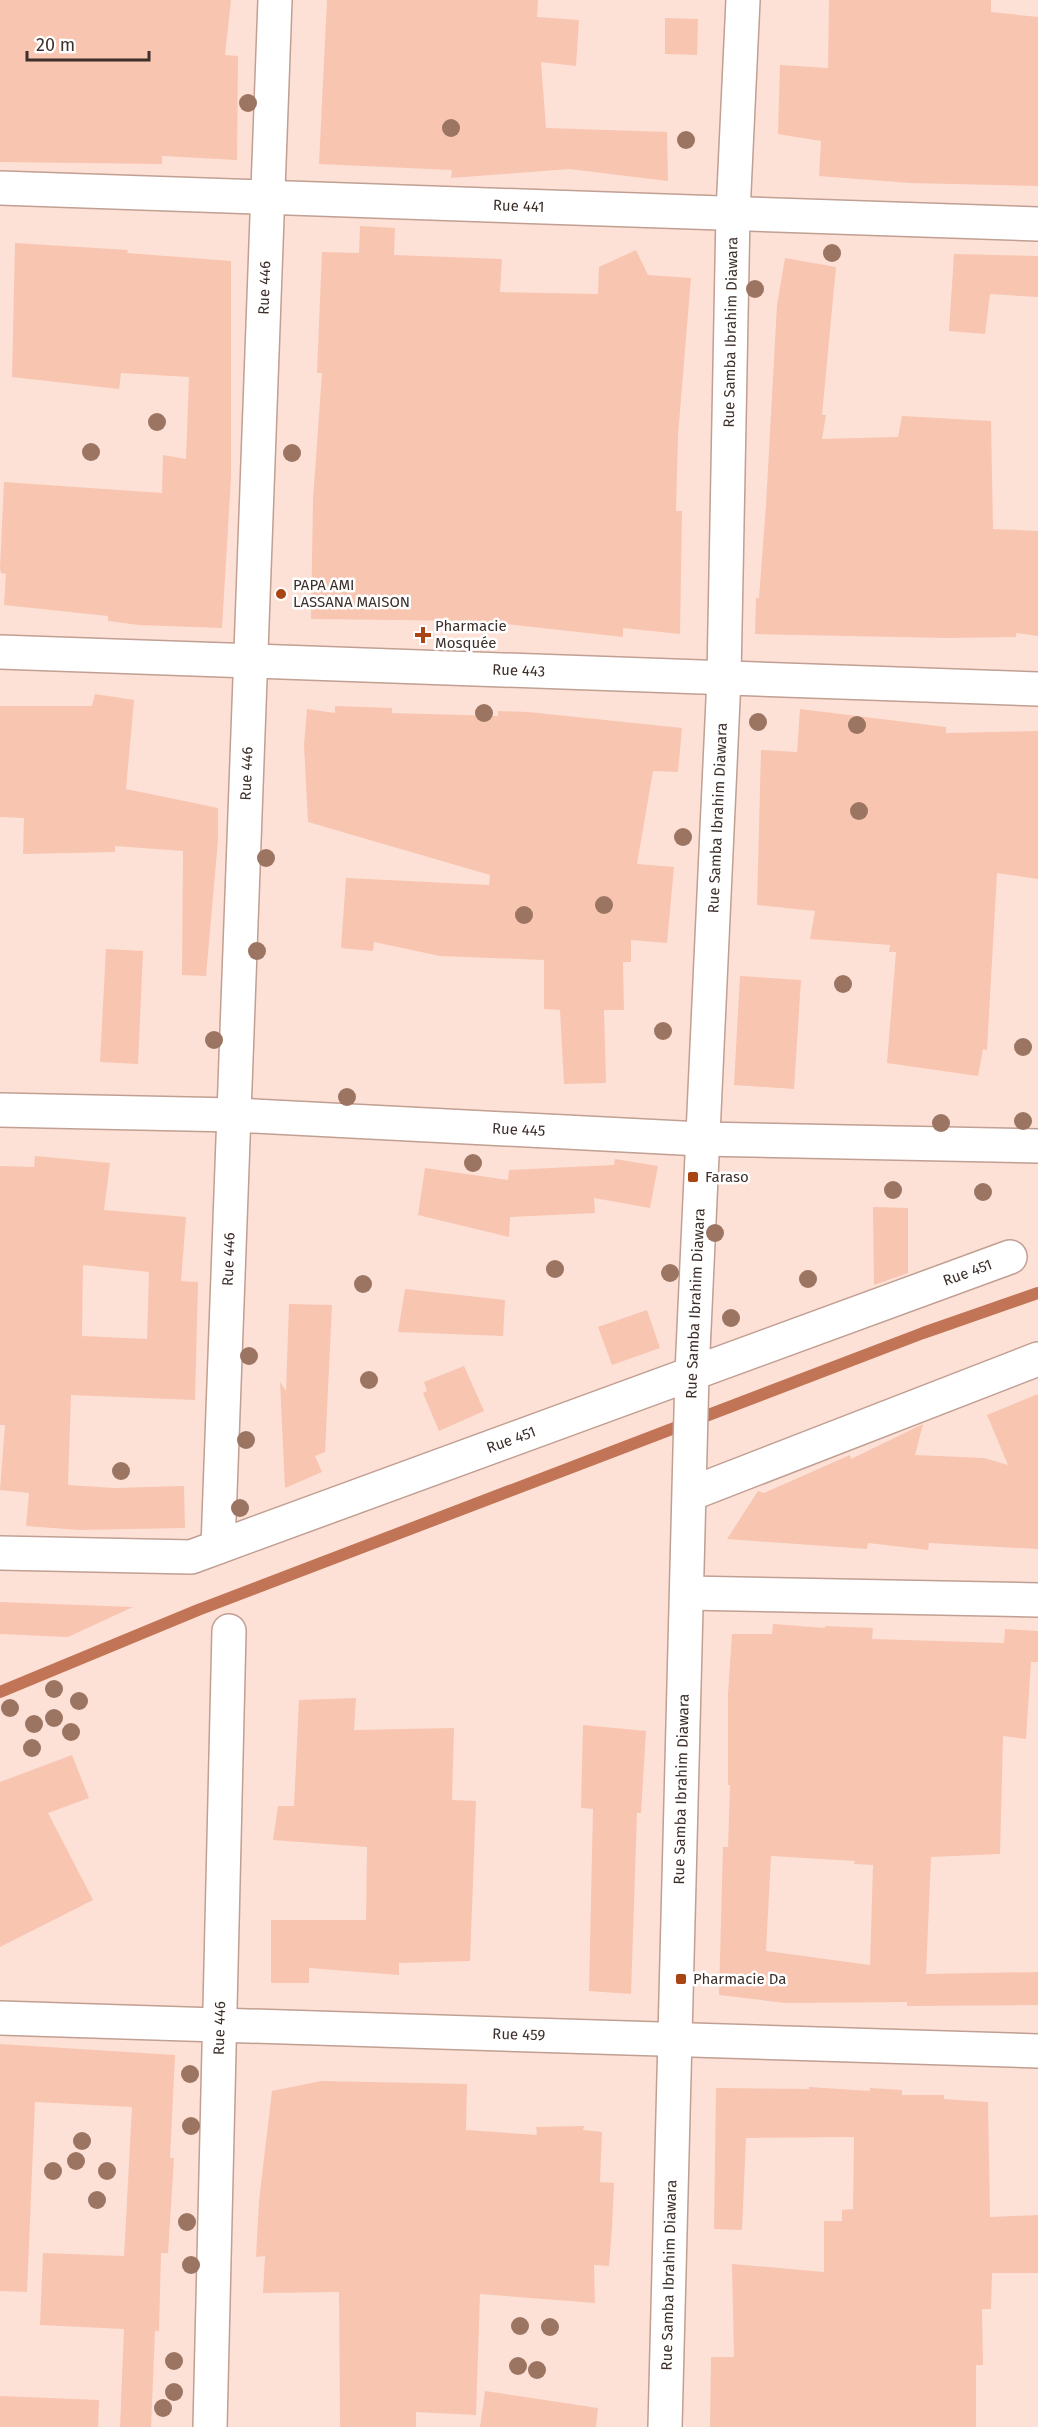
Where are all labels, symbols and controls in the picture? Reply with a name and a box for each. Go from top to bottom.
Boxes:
scale bar [27,24,148,62]
text: 20 m [36,34,75,56]
street label: Rue 441 [493,196,545,216]
street label: Rue Samba Ibrahim Diawara [720,236,742,428]
street label: Rue 446 [254,261,274,315]
place label: PAPA AMI LASSANA MAISON [293,576,410,611]
marker: PAPA AMI LASSANA MAISON [274,587,288,601]
place label: Pharmacie Mosquée [435,617,507,652]
marker: Pharmacie Mosquée [416,628,430,642]
street label: Rue 443 [492,661,546,680]
street label: Rue Samba Ibrahim Diawara [704,722,731,914]
street label: Rue 446 [237,746,256,801]
street label: Rue 445 [491,1119,546,1140]
place label: Faraso [705,1168,749,1186]
marker: Faraso [686,1170,700,1184]
street label: Rue Samba Ibrahim Diawara [682,1208,709,1399]
street label: Rue 446 [219,1232,239,1286]
street label: Rue 451 [940,1255,995,1290]
street label: Rue 451 [484,1422,538,1457]
street label: Rue Samba Ibrahim Diawara [670,1694,693,1885]
place label: Pharmacie Da [693,1970,786,1988]
marker: Pharmacie Da [674,1972,688,1986]
street label: Rue 446 [210,2001,229,2055]
street label: Rue 459 [492,2025,546,2044]
street label: Rue Samba Ibrahim Diawara [657,2179,680,2371]

